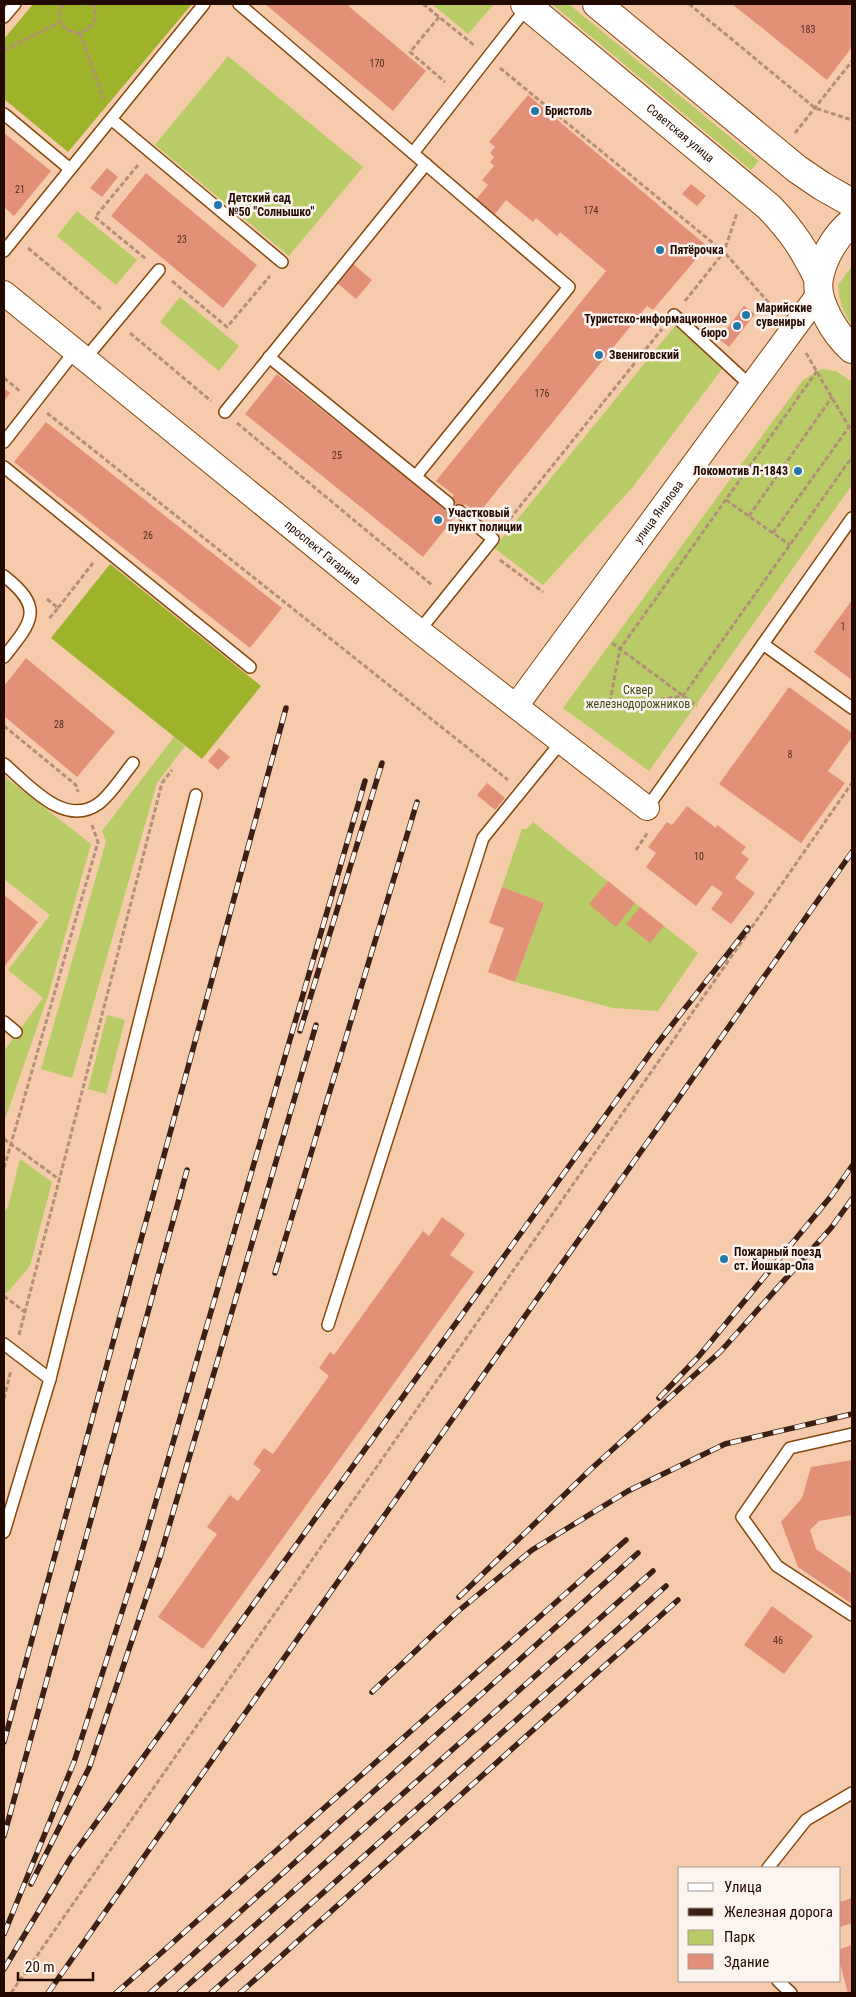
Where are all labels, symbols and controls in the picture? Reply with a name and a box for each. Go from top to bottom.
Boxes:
house number: 183 [801,24,815,35]
house number: 170 [370,58,384,69]
street label: Советская улица [644,101,717,166]
place label: Бристоль [545,104,592,118]
marker: Бристоль [529,105,541,117]
house number: 21 [15,184,25,195]
place label: Детский сад №50 "Солнышко" [228,191,315,219]
marker: Детский сад №50 "Солнышко" [212,199,224,211]
house number: 174 [584,205,598,216]
house number: 23 [177,234,187,245]
place label: Пятёрочка [670,243,724,257]
marker: Пятёрочка [654,244,666,256]
place label: Марийские сувениры [756,301,812,329]
marker: Марийские сувениры [740,309,752,321]
place label: Туристско-информационное бюро [584,312,727,340]
marker: Туристско-информационное бюро [731,320,743,332]
place label: Звениговский [609,348,679,362]
marker: Звениговский [593,349,605,361]
house number: 176 [535,388,549,399]
house number: 25 [332,450,342,461]
place label: Локомотив Л-1843 [693,464,788,478]
marker: Локомотив Л-1843 [792,465,804,477]
street label: улица Яналова [631,478,687,546]
place label: Участковый пункт полиции [448,506,522,534]
marker: Участковый пункт полиции [432,514,444,526]
street label: проспект Гагарина [282,518,364,588]
house number: 26 [143,530,153,541]
house number: 1 [841,621,845,632]
park label: Сквер железнодорожников [586,683,690,711]
house number: 28 [54,719,64,730]
house number: 8 [788,749,793,760]
house number: 10 [694,851,704,862]
place label: Пожарный поезд ст. Йошкар-Ола [734,1245,822,1273]
marker: Пожарный поезд ст. Йошкар-Ола [718,1253,730,1265]
house number: 46 [773,1635,783,1646]
legend [678,1867,841,1982]
text: Улица [724,1878,762,1896]
text: Железная дорога [724,1903,833,1921]
text: Парк [724,1928,755,1946]
scale bar [18,1950,92,1982]
text: Здание [724,1953,769,1971]
text: 20 m [25,1958,55,1976]

